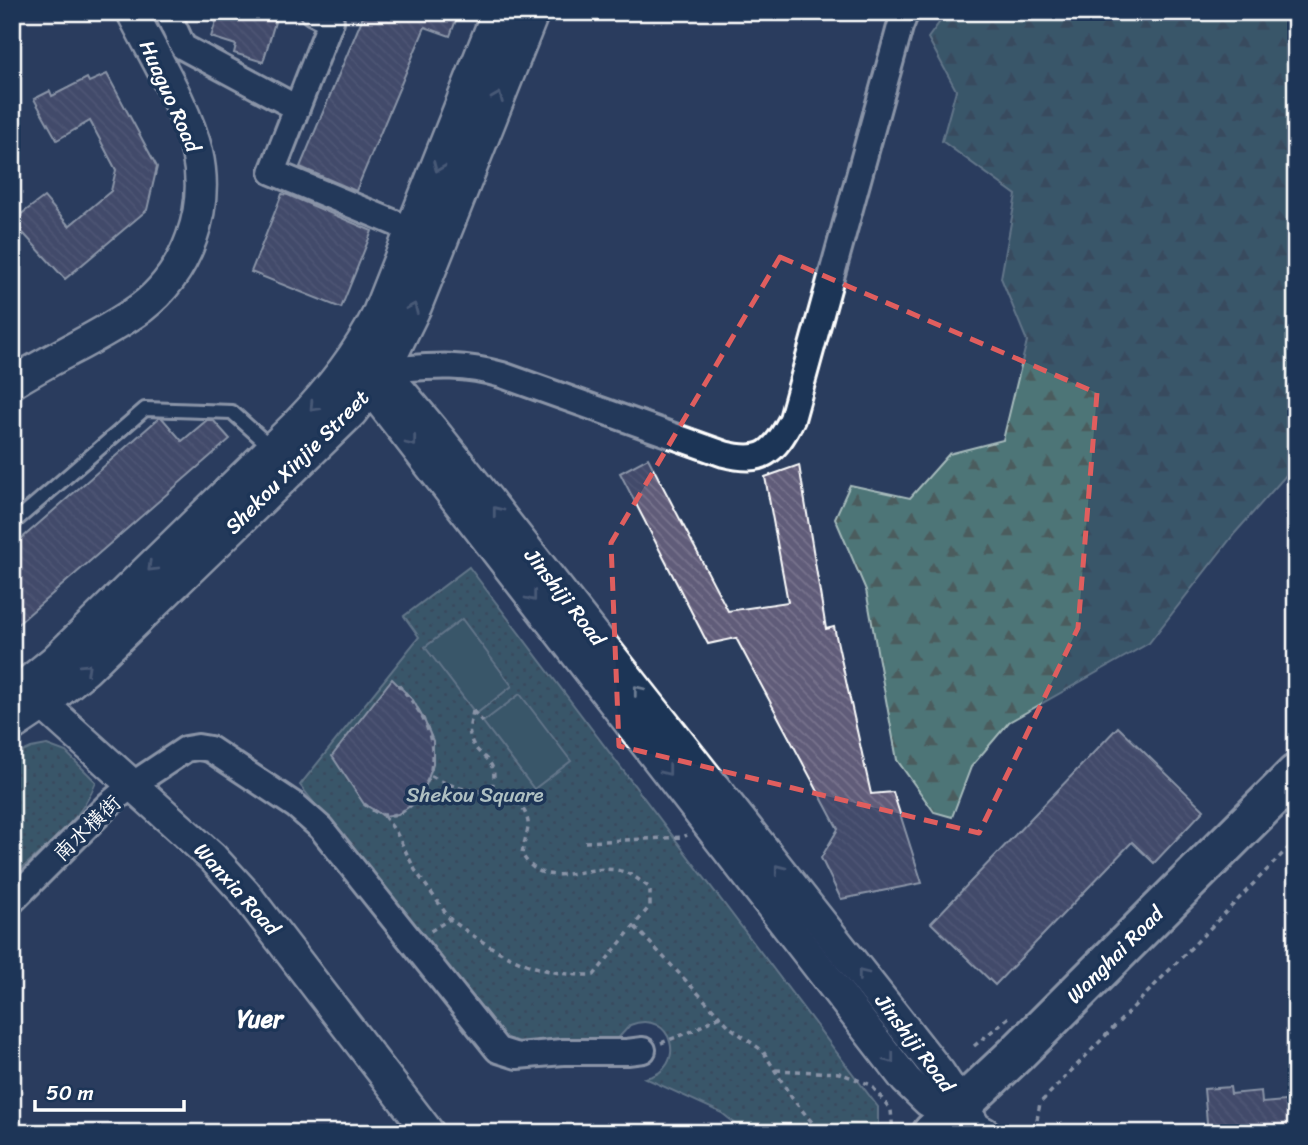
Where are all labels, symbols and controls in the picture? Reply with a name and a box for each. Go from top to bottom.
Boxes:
street label: Huaguo Road [128,34,212,160]
one-way arrow [489,92,503,104]
one-way arrow [432,160,446,172]
one-way arrow [405,303,419,316]
street label: Shekou Xinjie Street [215,380,379,544]
one-way arrow [310,399,323,412]
one-way arrow [403,435,416,447]
one-way arrow [493,507,506,519]
street label: Jinshiji Road [514,539,617,656]
one-way arrow [147,558,160,571]
one-way arrow [523,590,536,602]
one-way arrow [78,664,91,676]
one-way arrow [634,685,647,698]
one-way arrow [658,764,671,776]
park label: Shekou Square [406,776,544,814]
street label: 南水横街 [44,785,130,871]
street label: Wanxia Road [184,833,291,946]
one-way arrow [775,864,788,876]
street label: Wanghai Road [1057,895,1175,1013]
one-way arrow [857,969,870,981]
street label: Jinshiji Road [864,984,966,1103]
district label: Yuer [237,998,285,1040]
one-way arrow [881,1051,894,1064]
scale bar [35,1068,184,1112]
text: 50 m [46,1074,94,1112]

